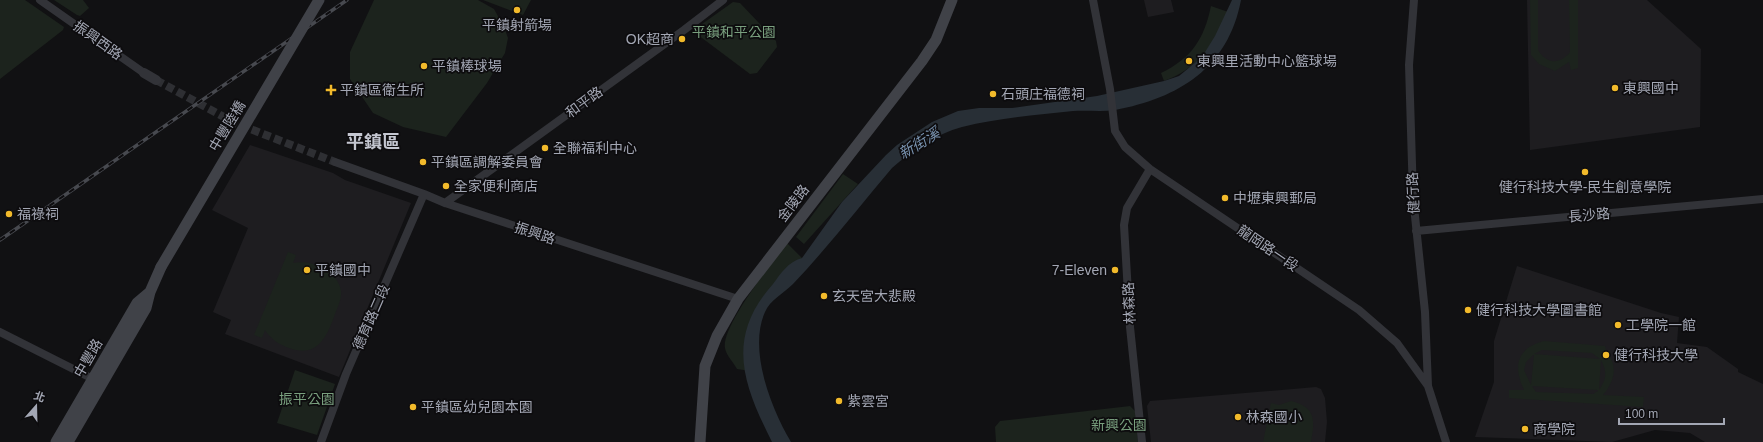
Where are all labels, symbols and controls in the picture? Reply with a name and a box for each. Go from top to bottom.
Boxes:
marker: 平鎮射箭場 [512,5,522,15]
street label: 振興西路 [70,17,126,63]
place label: 平鎮射箭場 [482,17,552,33]
park label: 平鎮和平公園 [692,24,776,40]
place label: OK超商 [626,31,674,47]
marker: OK超商 [677,34,687,44]
place label: 東興里活動中心籃球場 [1197,53,1337,69]
marker: 東興里活動中心籃球場 [1184,56,1194,66]
place label: 平鎮棒球場 [432,58,502,74]
marker: 平鎮棒球場 [419,61,429,71]
place label: 東興國中 [1623,80,1679,96]
place label: 平鎮區衛生所 [340,82,424,98]
street label: 和平路 [562,83,606,121]
marker: 東興國中 [1610,83,1620,93]
marker: 平鎮區衛生所 [325,84,337,96]
place label: 石頭庄福德祠 [1001,86,1085,102]
marker: 石頭庄福德祠 [988,89,998,99]
street label: 中豐陸橋 [206,98,248,154]
water label: 新街溪 [895,123,944,162]
district label: 平鎮區 [346,132,400,152]
place label: 全聯福利中心 [553,140,637,156]
marker: 全聯福利中心 [540,143,550,153]
place label: 平鎮區調解委員會 [431,154,543,170]
marker: 平鎮區調解委員會 [418,157,428,167]
marker: 健行科技大學-民生創意學院 [1580,167,1590,177]
street label: 健行路 [1404,172,1422,214]
place label: 全家便利商店 [454,178,538,194]
place label: 健行科技大學-民生創意學院 [1499,179,1671,195]
marker: 全家便利商店 [441,181,451,191]
street label: 金陵路 [774,181,812,225]
place label: 中壢東興郵局 [1233,190,1317,206]
marker: 中壢東興郵局 [1220,193,1230,203]
street label: 長沙路 [1567,205,1611,225]
place label: 福祿祠 [17,206,59,222]
marker: 福祿祠 [4,209,14,219]
street label: 振興路 [513,219,557,247]
street label: 龍岡路一段 [1235,222,1301,274]
place label: 平鎮國中 [315,262,371,278]
place label: 7-Eleven [1052,262,1107,278]
marker: 平鎮國中 [302,265,312,275]
marker: 7-Eleven [1110,265,1120,275]
street label: 德育路二段 [349,282,393,352]
street label: 林森路 [1120,282,1138,324]
place label: 玄天宮大悲殿 [832,288,916,304]
marker: 玄天宮大悲殿 [819,291,829,301]
place label: 健行科技大學圖書館 [1476,302,1602,318]
marker: 健行科技大學圖書館 [1463,305,1473,315]
place label: 工學院一館 [1626,317,1696,333]
marker: 工學院一館 [1613,320,1623,330]
street label: 中豐路 [71,336,105,380]
place label: 健行科技大學 [1614,347,1698,363]
marker: 健行科技大學 [1601,350,1611,360]
north arrow [16,386,56,426]
text: 北 [32,389,47,404]
park label: 振平公園 [279,391,335,407]
place label: 紫雲宮 [847,393,889,409]
marker: 紫雲宮 [834,396,844,406]
place label: 平鎮區幼兒園本園 [421,399,533,415]
scale bar [1619,400,1724,426]
marker: 平鎮區幼兒園本園 [408,402,418,412]
text: 100 m [1625,407,1658,421]
place label: 林森國小 [1246,409,1302,425]
marker: 林森國小 [1233,412,1243,422]
park label: 新興公園 [1091,417,1147,433]
place label: 商學院 [1533,421,1575,437]
marker: 商學院 [1520,424,1530,434]

